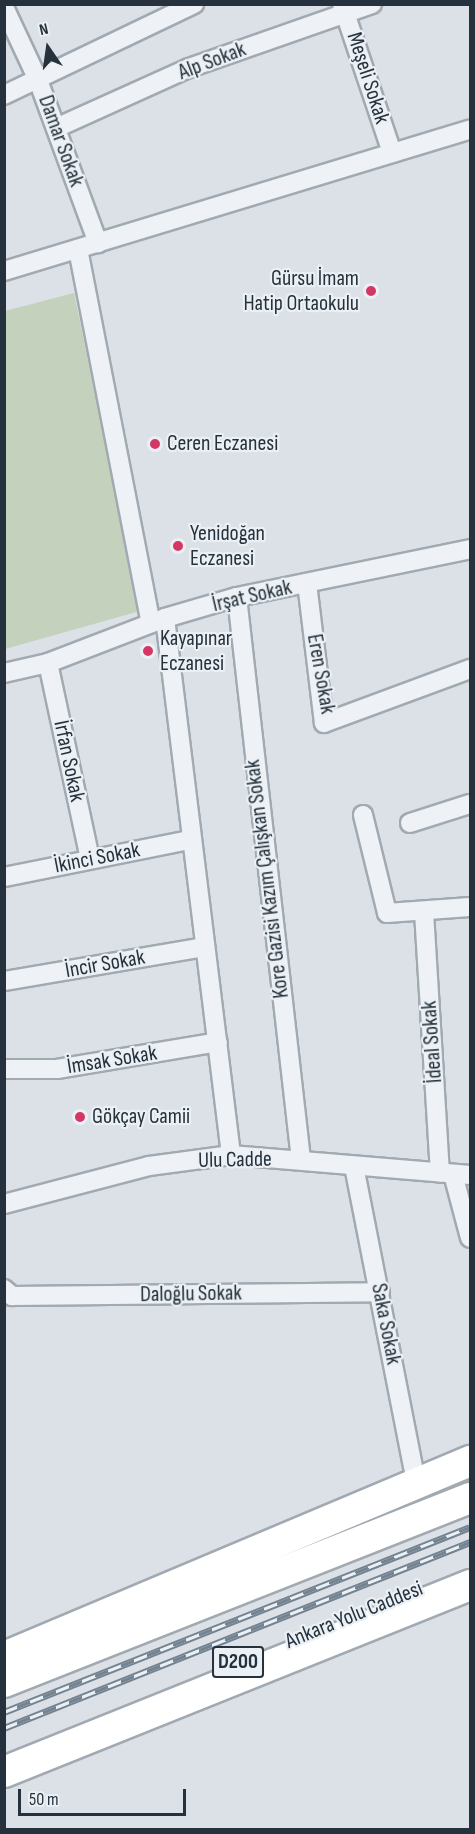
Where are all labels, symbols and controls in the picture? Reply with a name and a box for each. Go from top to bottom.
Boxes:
north arrow [18,18,78,78]
text: N [38,20,50,40]
street label: Meşeli Sokak [341,29,395,127]
street label: Alp Sokak [174,36,250,86]
street label: Damar Sokak [32,92,90,190]
place label: Gürsu İmam Hatip Ortaokulu [243,265,359,316]
marker: Gürsu İmam Hatip Ortaokulu [364,284,378,298]
place label: Ceren Eczanesi [167,431,278,457]
marker: Ceren Eczanesi [148,437,162,451]
place label: Yenidoğan Eczanesi [190,520,265,572]
marker: Yenidoğan Eczanesi [171,539,185,553]
street label: İrşat Sokak [210,574,294,618]
place label: Kayapınar Eczanesi [160,625,232,676]
street label: Eren Sokak [301,632,341,716]
marker: Kayapınar Eczanesi [141,644,155,658]
street label: İrfan Sokak [48,718,90,804]
street label: Kore Gazisi Kazım Çalışkan Sokak [239,758,295,1000]
street label: İkinci Sokak [52,837,142,879]
street label: İncir Sokak [63,944,147,984]
street label: İdeal Sokak [416,1000,448,1084]
street label: İmsak Sokak [65,1040,159,1080]
place label: Gökçay Camii [92,1104,190,1130]
marker: Gökçay Camii [73,1110,87,1124]
street label: Ulu Cadde [198,1146,272,1174]
street label: Daloğlu Sokak [140,1280,242,1308]
street label: Saka Sokak [365,1281,407,1367]
street label: Ankara Yolu Caddesi [281,1575,427,1655]
road number: D200 [211,1644,265,1680]
scale bar [21,1777,189,1815]
text: 50 m [29,1789,59,1810]

